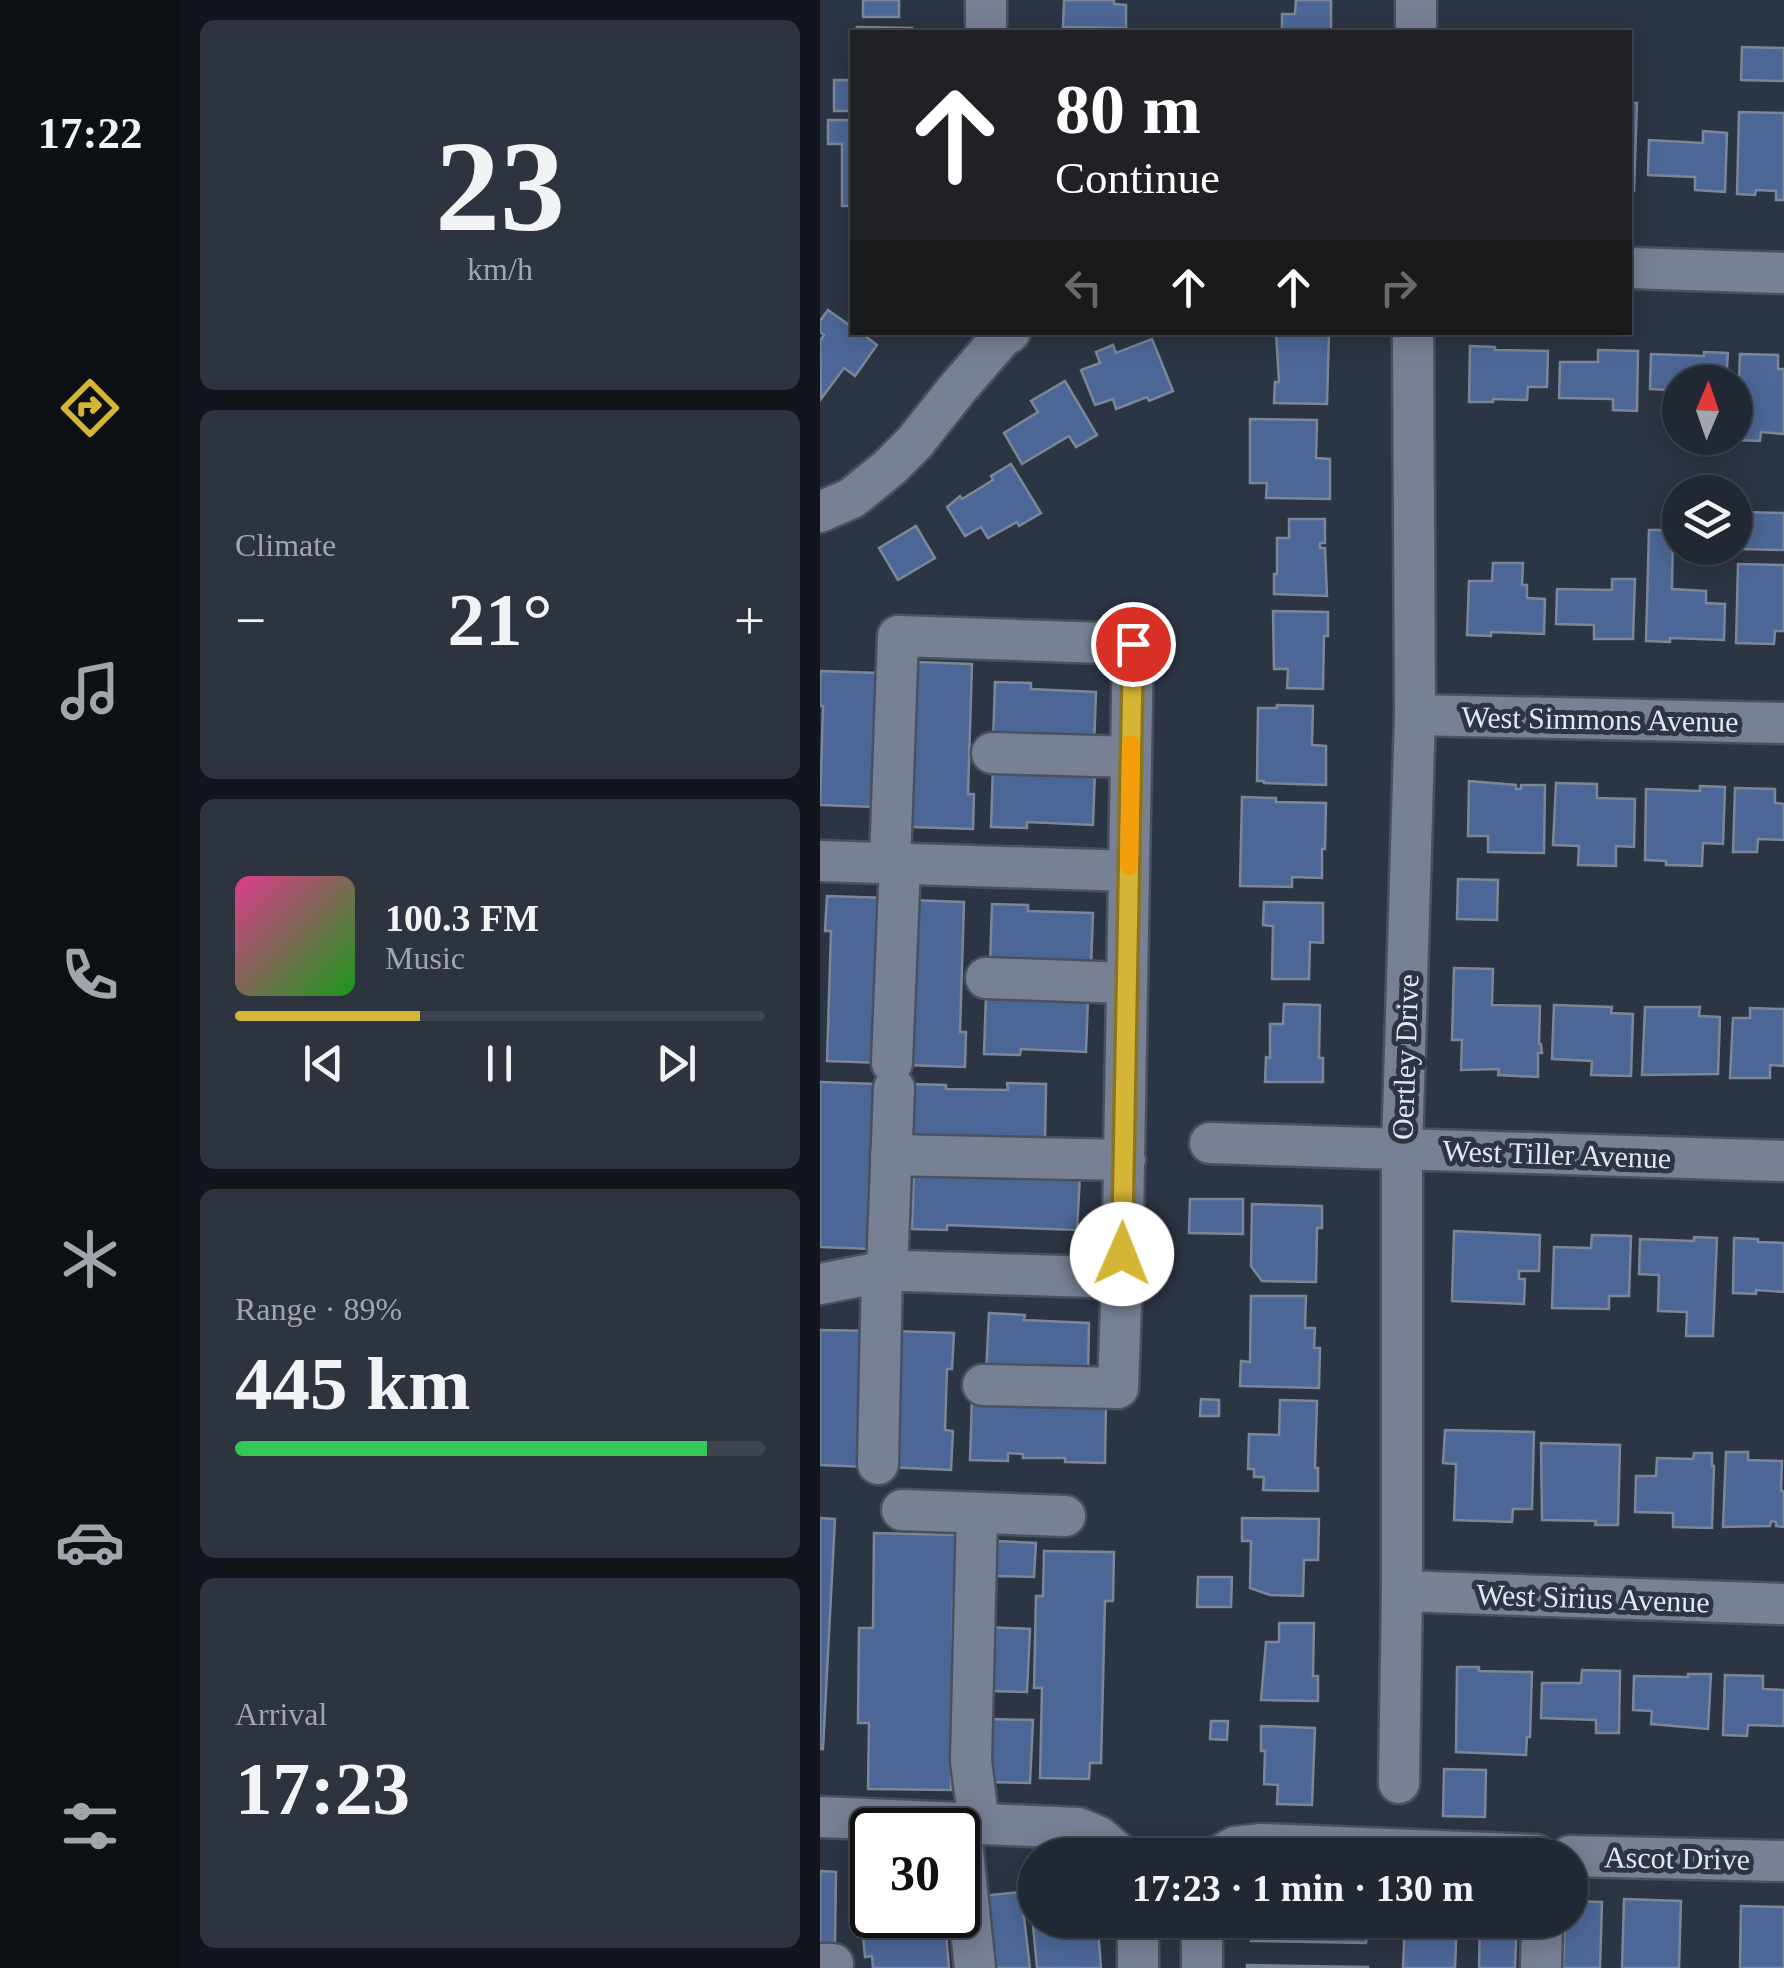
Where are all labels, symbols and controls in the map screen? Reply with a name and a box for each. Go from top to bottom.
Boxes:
icon: ahead [890,70,1020,200]
text: 80 m [1055,71,1201,148]
text: 17:22 [38,108,143,158]
text: 23 [435,114,565,258]
text: Continue [1055,153,1220,203]
text: km/h [467,251,533,287]
icon: left [1056,260,1111,315]
icon: ahead [1161,260,1216,315]
icon: ahead [1266,260,1321,315]
icon: right [1371,260,1426,315]
north arrow [1662,365,1752,455]
map controls [1662,365,1752,565]
icon: directions [55,373,125,443]
button: layers [1662,475,1752,565]
text: Climate [235,527,336,563]
text: 21° [448,578,553,661]
text: − [235,590,266,651]
text: + [734,590,765,651]
pin [1091,602,1176,687]
icon: arrive [1106,617,1161,672]
icon: music [55,656,125,726]
street label: West Simmons Avenue [1461,700,1739,738]
text: 100.3 FM [385,897,539,939]
icon: phone [55,940,125,1010]
text: Music [385,940,465,976]
street label: Oertley Drive [1386,974,1424,1140]
icon: previous [296,1036,351,1091]
icon: pause [472,1036,527,1091]
icon: next [649,1036,704,1091]
street label: West Tiller Avenue [1442,1134,1672,1174]
position arrow [1070,1202,1174,1306]
icon: climate [55,1224,125,1294]
text: Range · 89% [235,1291,402,1327]
text: 445 km [235,1342,470,1425]
icon: car [55,1507,125,1577]
street label: West Sirius Avenue [1476,1577,1710,1619]
text: Arrival [235,1696,327,1732]
text: 17:23 [235,1747,410,1830]
icon: filters [55,1791,125,1861]
speed limit sign: 30 [850,1808,980,1938]
street label: Ascot Drive [1604,1840,1750,1876]
text: 17:23 · 1 min · 130 m [1132,1867,1474,1909]

